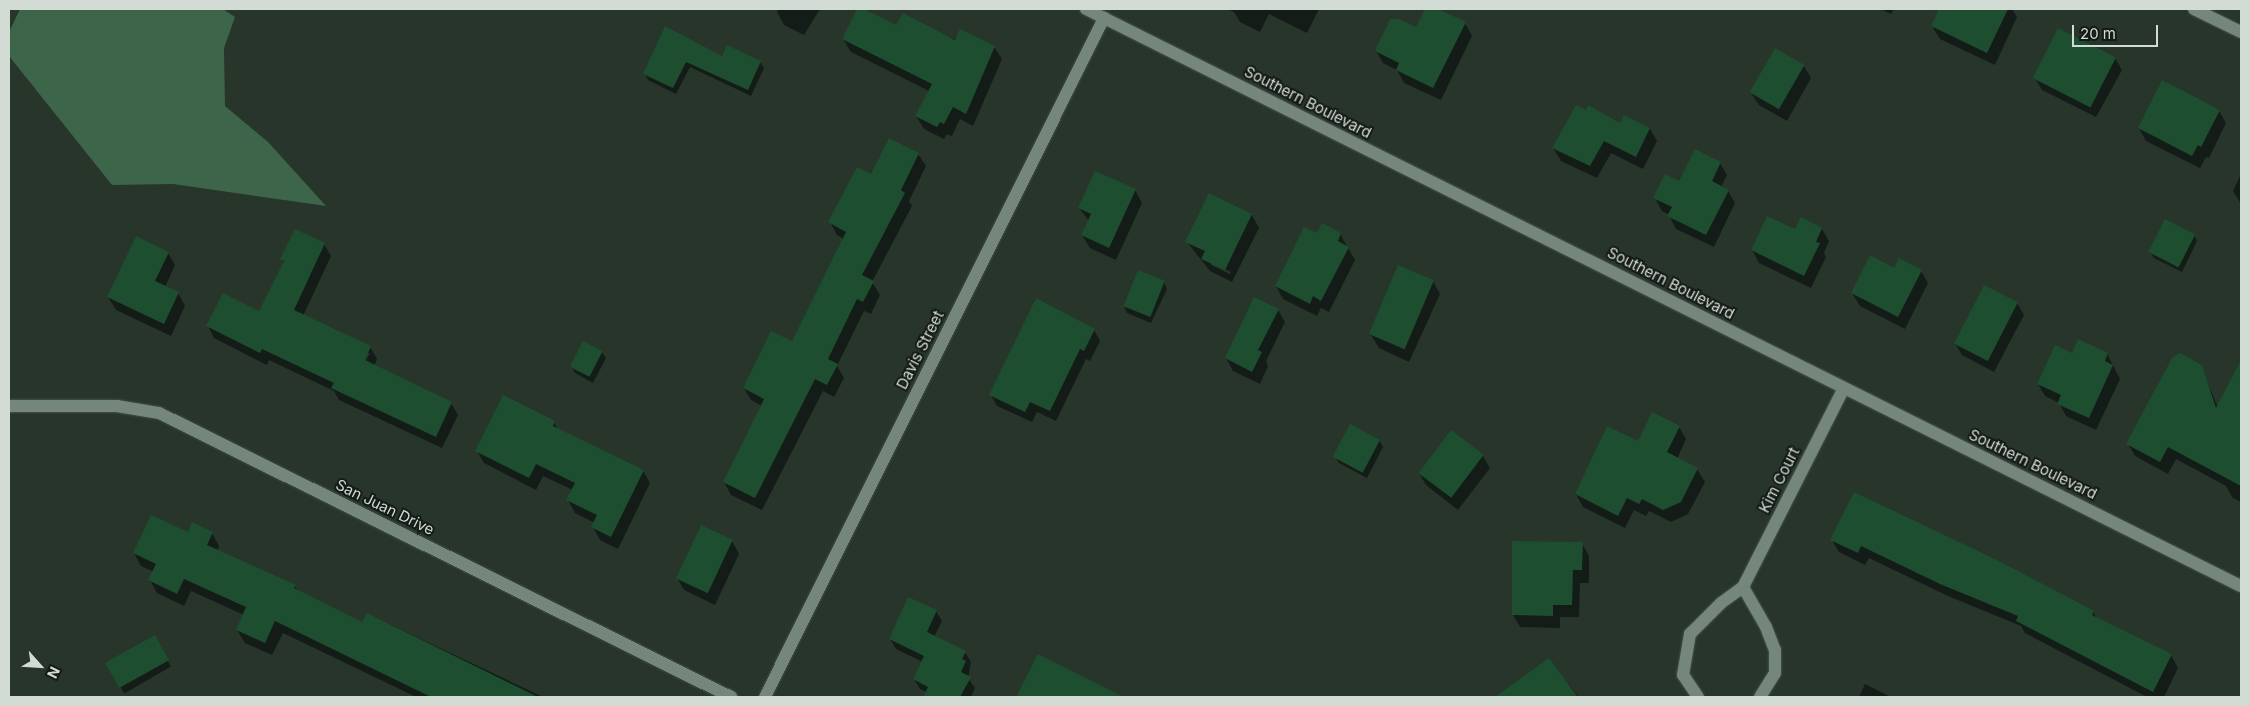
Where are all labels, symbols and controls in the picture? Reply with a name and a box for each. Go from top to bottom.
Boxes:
scale bar [2075,15,2161,47]
text: 20 m [2080,24,2116,43]
street label: Southern Boulevard [1242,62,1374,142]
street label: Southern Boulevard [1605,243,1737,323]
street label: Davis Street [893,308,947,392]
street label: Southern Boulevard [1966,425,2100,503]
street label: Kim Court [1755,444,1803,516]
street label: San Juan Drive [333,475,437,539]
north arrow [15,641,65,691]
text: N [44,664,64,681]

